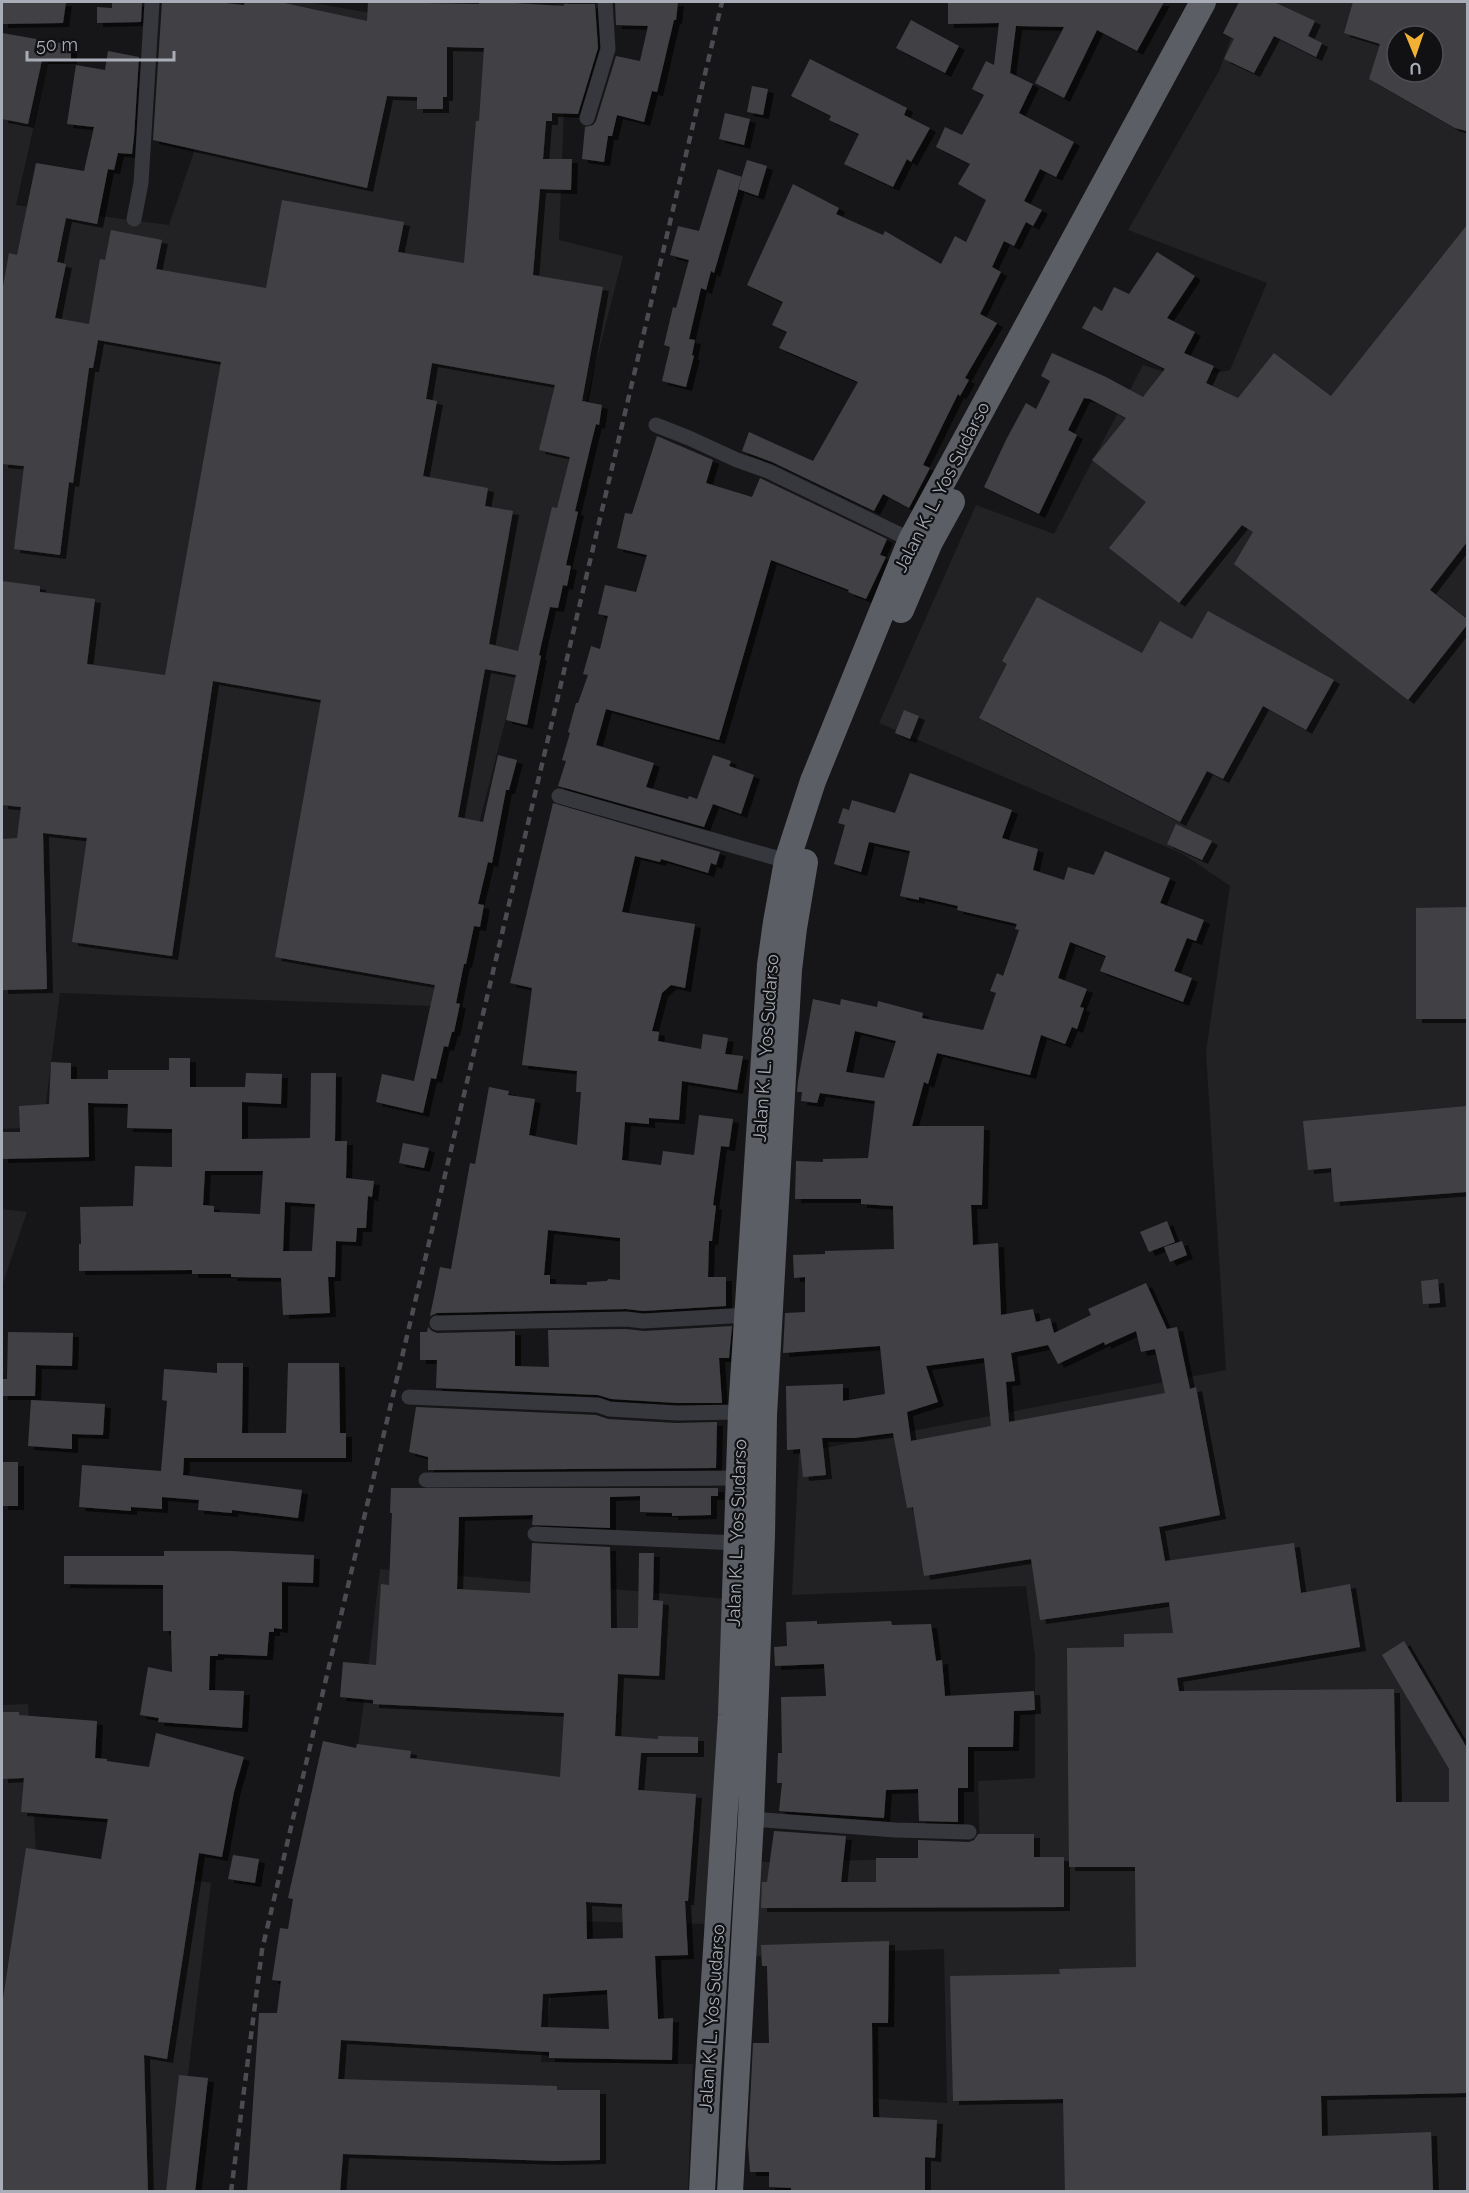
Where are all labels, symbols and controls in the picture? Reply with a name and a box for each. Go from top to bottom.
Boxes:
scale bar [27,24,174,62]
north arrow [1385,24,1445,84]
text: 50 m [36,34,78,55]
text: U [1409,59,1422,78]
street label: Jalan K. L. Yos Sudarso [890,398,994,575]
street label: Jalan K. L. Yos Sudarso [748,953,783,1142]
street label: Jalan K. L. Yos Sudarso [723,1438,750,1627]
street label: Jalan K. L. Yos Sudarso [694,1923,729,2112]

